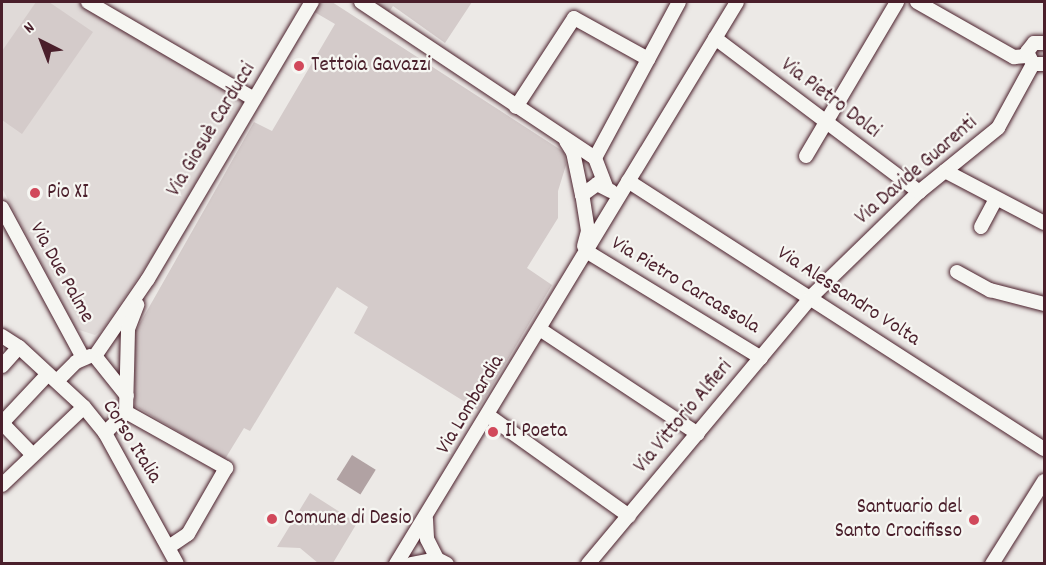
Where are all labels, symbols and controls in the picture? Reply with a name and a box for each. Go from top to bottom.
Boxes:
north arrow [12,12,72,72]
text: N [19,17,40,39]
place label: Tettoia Gavazzi [311,53,431,79]
street label: Via Pietro Dolci [775,53,885,145]
street label: Via Giosuè Carducci [162,58,262,202]
marker: Tettoia Gavazzi [292,59,306,73]
street label: Via Davide Guarenti [851,111,983,231]
place label: Pio XI [47,180,88,206]
marker: Pio XI [28,186,42,200]
street label: Via Due Palme [23,219,99,327]
street label: Via Pietro Carcassola [606,232,764,340]
street label: Via Alessandro Volta [772,241,924,353]
street label: Via Lombardia [432,351,510,459]
street label: Via Vittorio Alfieri [629,355,739,479]
street label: Corso Italia [96,396,166,488]
place label: Il Poeta [505,419,567,445]
marker: Il Poeta [486,425,500,439]
place label: Santuario del Santo Crocifisso [835,495,962,545]
place label: Comune di Desio [284,506,412,532]
marker: Comune di Desio [265,512,279,526]
marker: Santuario del Santo Crocifisso [967,513,981,527]

